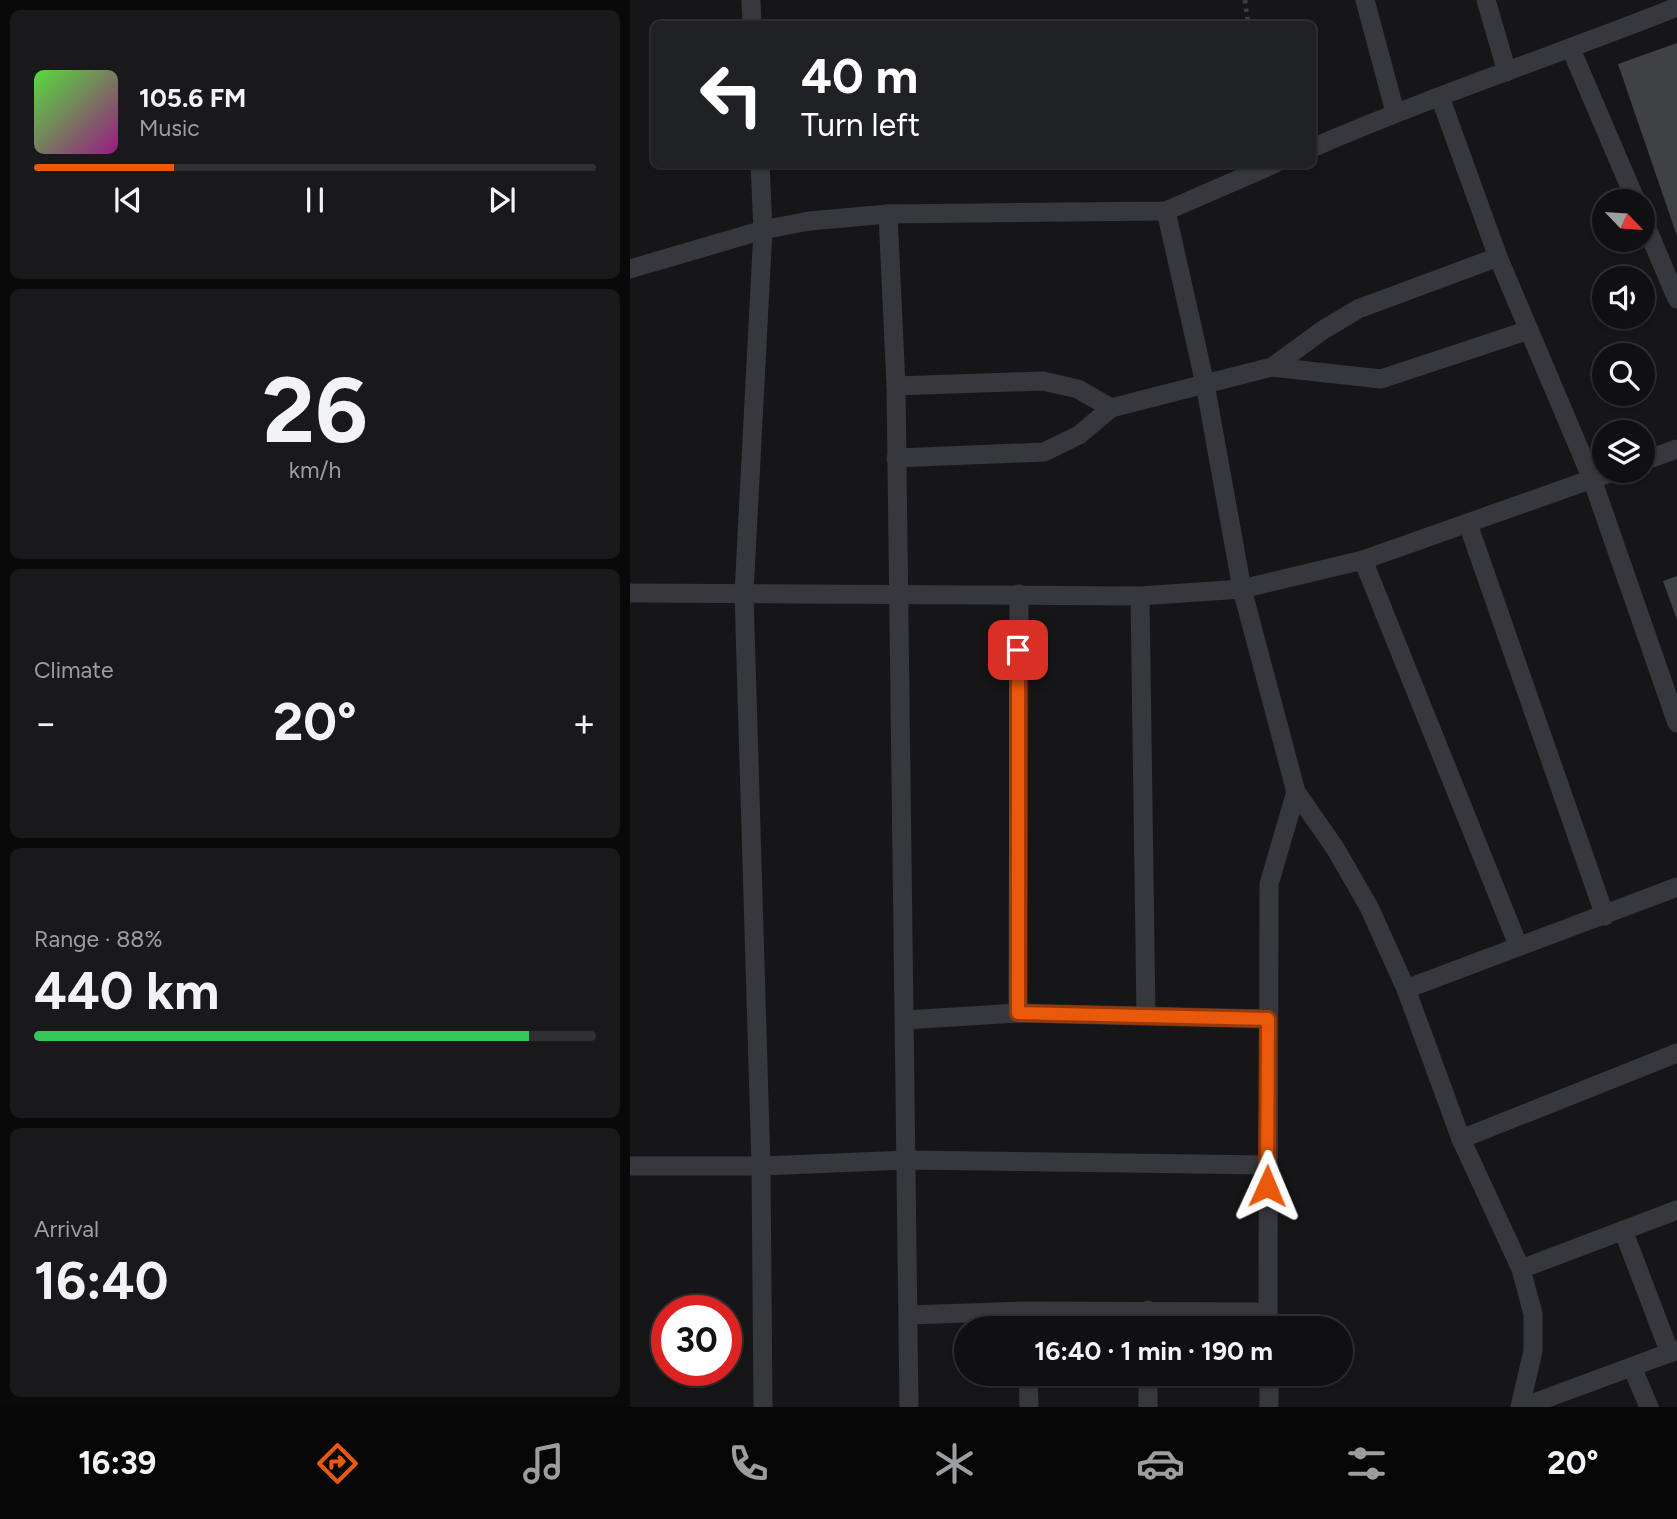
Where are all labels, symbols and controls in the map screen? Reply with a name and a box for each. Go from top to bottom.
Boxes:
text: 40 m [801,46,918,105]
icon: left [686,49,777,140]
text: 105.6 FM [139,82,246,114]
text: Turn left [801,106,920,144]
text: Music [139,114,200,142]
icon: previous [109,181,147,219]
icon: pause [296,181,334,219]
icon: next [483,181,521,219]
north arrow [1592,189,1656,252]
map controls [1592,189,1655,483]
button: sound [1592,266,1655,329]
button: search [1592,343,1655,406]
text: 26 [262,356,368,465]
button: layers [1592,420,1655,483]
text: km/h [289,456,341,484]
pin [988,620,1048,680]
icon: arrive [999,631,1037,669]
text: Climate [34,656,113,684]
text: 20° [273,691,357,753]
text: − [34,700,58,746]
text: + [572,700,596,746]
text: Range · 88% [34,925,163,953]
text: 440 km [34,960,219,1022]
position arrow [1230,1149,1304,1223]
text: Arrival [34,1215,99,1243]
text: 16:40 [34,1250,168,1312]
speed limit sign: 30 [651,1295,742,1386]
text: 16:40 · 1 min · 190 m [1034,1335,1273,1367]
icon: directions [313,1439,362,1488]
icon: music [519,1439,568,1488]
icon: phone [724,1439,773,1488]
icon: climate [930,1439,979,1488]
icon: car [1136,1439,1185,1488]
icon: filters [1342,1439,1391,1488]
text: 16:39 [78,1444,156,1482]
text: 20° [1547,1444,1599,1482]

